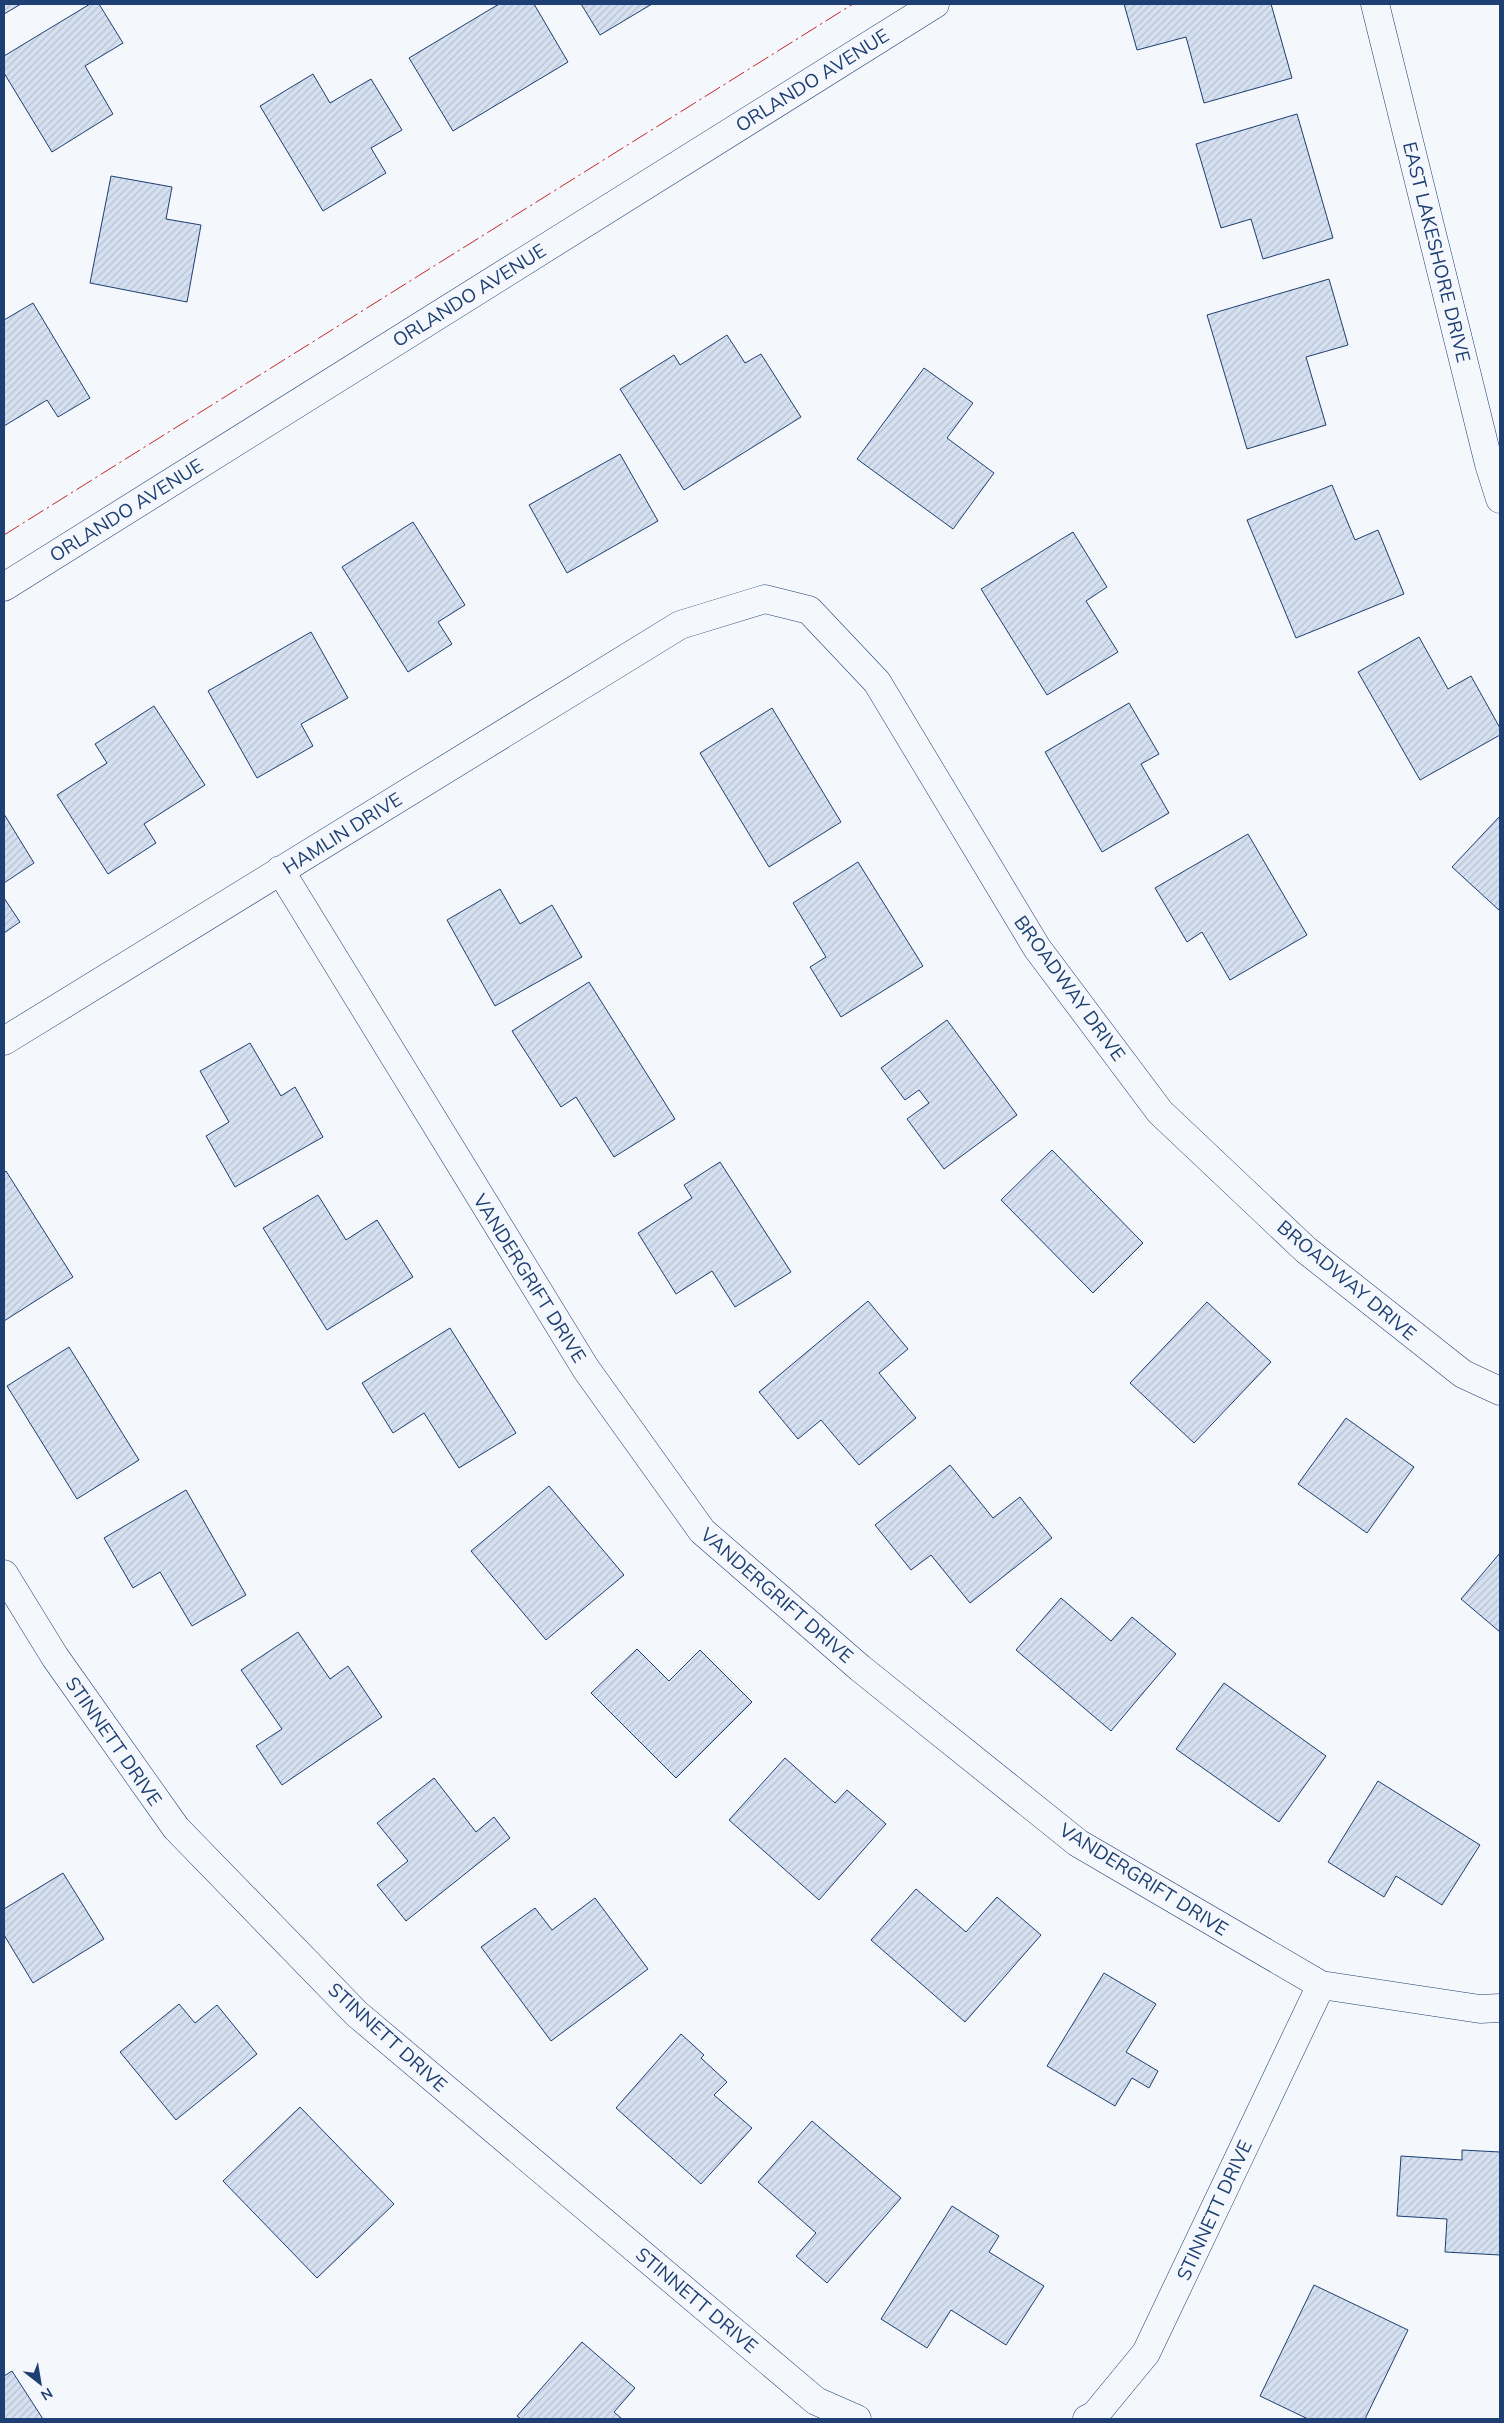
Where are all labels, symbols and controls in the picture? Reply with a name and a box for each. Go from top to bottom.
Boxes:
street label: ORLANDO AVENUE [731,23,893,137]
street label: EAST LAKESHORE DRIVE [1398,139,1476,365]
street label: ORLANDO AVENUE [388,238,550,352]
street label: ORLANDO AVENUE [45,453,207,567]
street label: HAMLIN DRIVE [278,787,406,879]
street label: BROADWAY DRIVE [1009,910,1131,1066]
street label: VANDERGRIFT DRIVE [468,1189,592,1367]
street label: BROADWAY DRIVE [1273,1215,1421,1345]
street label: VANDERGRIFT DRIVE [696,1522,858,1668]
street label: STINNETT DRIVE [61,1672,167,1810]
street label: VANDERGRIFT DRIVE [1055,1817,1233,1941]
street label: STINNETT DRIVE [323,1977,453,2097]
street label: STINNETT DRIVE [1171,2136,1257,2284]
street label: STINNETT DRIVE [631,2242,763,2358]
north arrow [15,2358,65,2408]
text: N [38,2384,56,2405]

